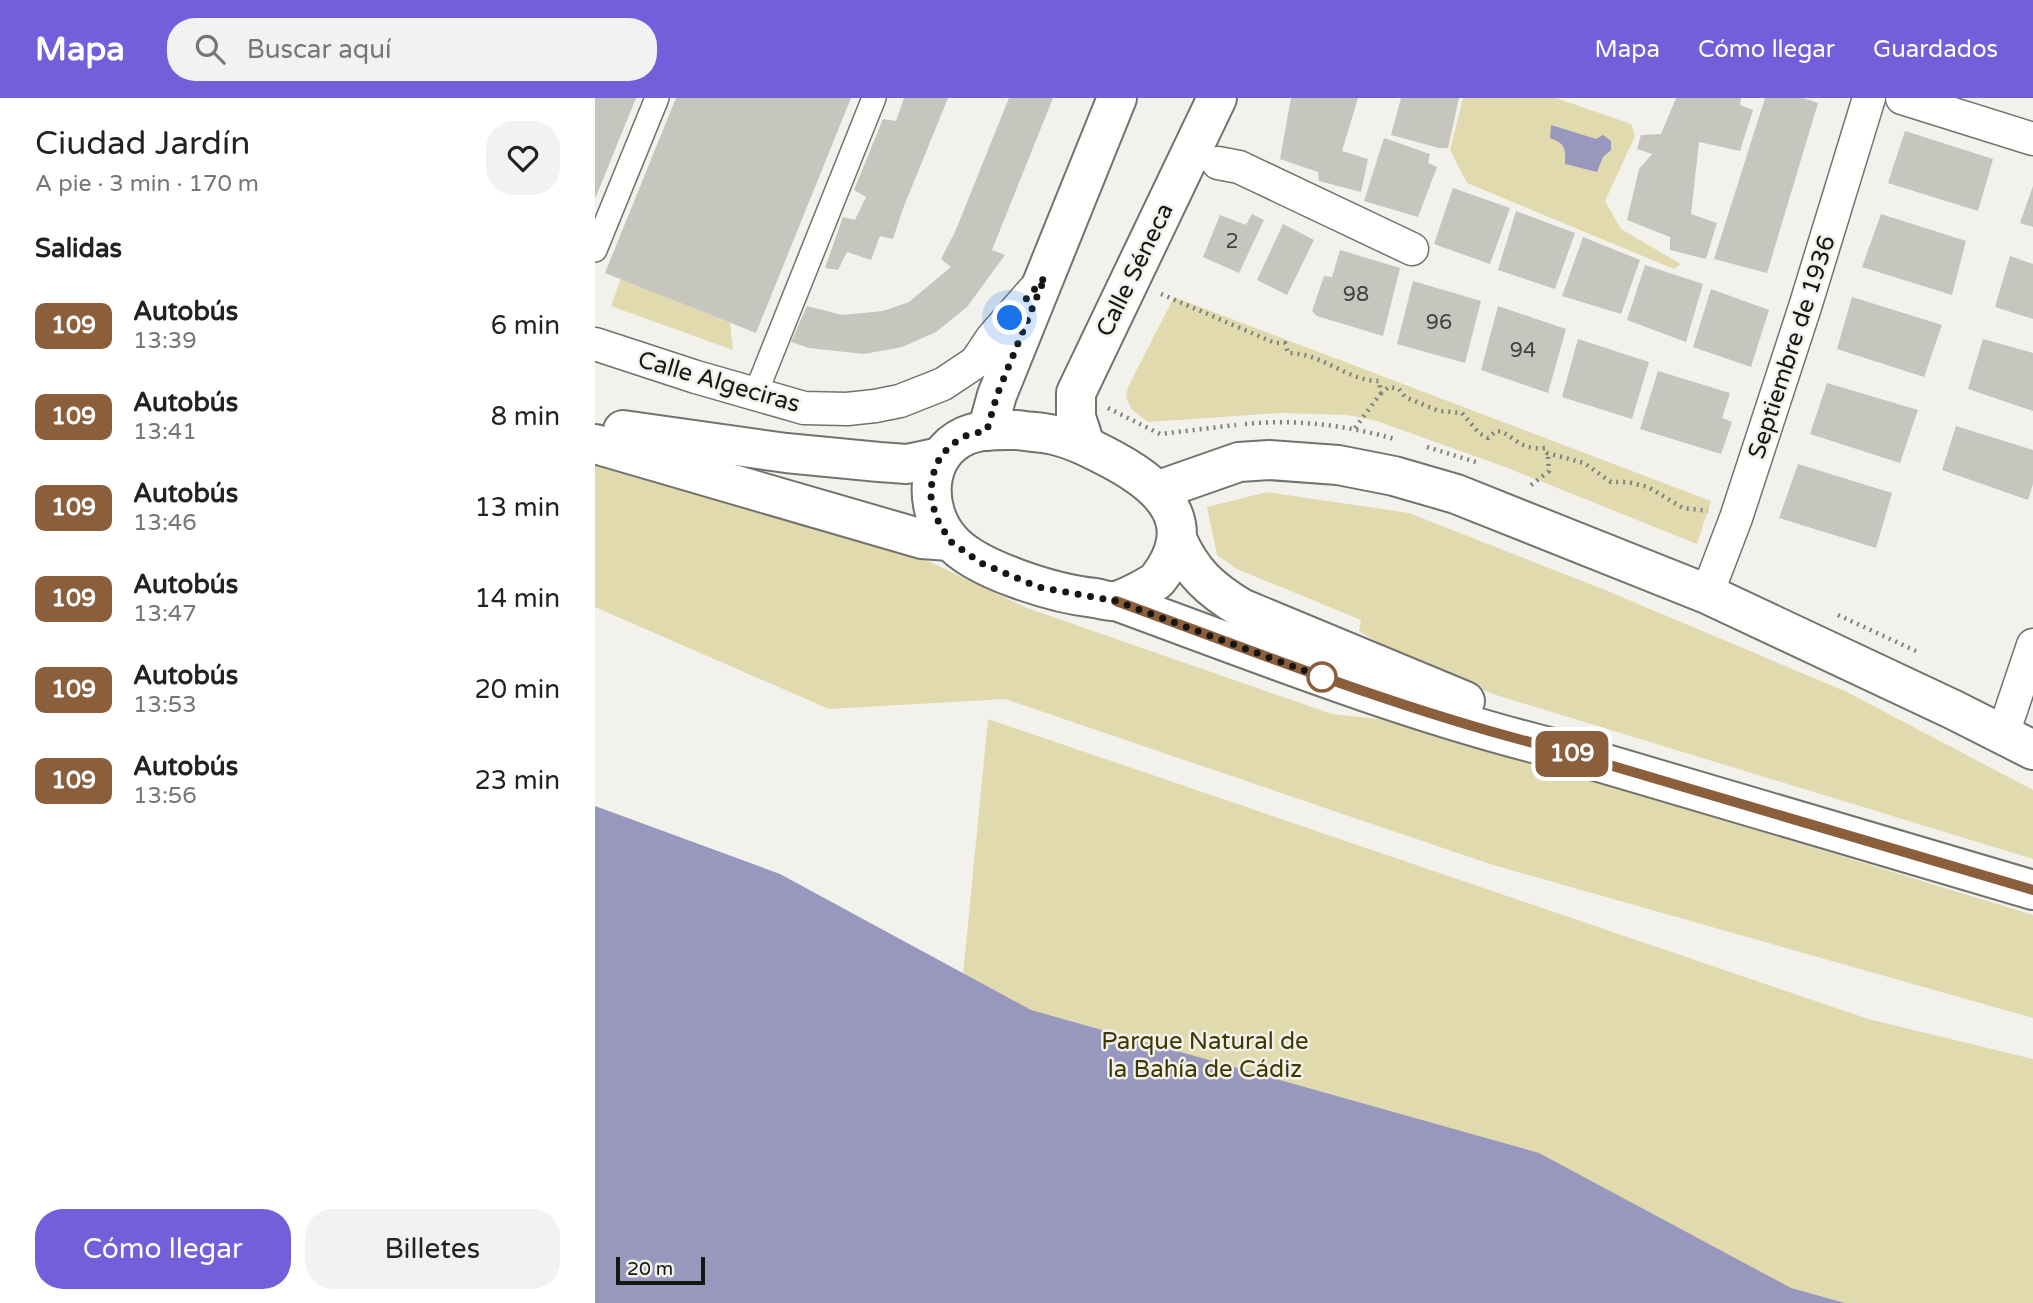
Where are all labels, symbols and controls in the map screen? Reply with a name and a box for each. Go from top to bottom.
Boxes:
search box [167,18,657,81]
text: Mapa [35,30,125,69]
icon: search [191,30,229,68]
text: Buscar aquí [247,34,391,65]
text: Mapa [1595,35,1660,64]
text: Cómo llegar [1698,35,1835,64]
text: Guardados [1873,35,1998,64]
button: heart [486,121,560,195]
text: Ciudad Jardín [35,124,250,163]
text: A pie · 3 min · 170 m [35,170,259,198]
street label: Calle Séneca [1090,199,1180,341]
house number: 2 [1225,229,1239,254]
street label: Septiembre de 1936 [1742,232,1842,462]
text: Salidas [35,233,122,264]
house number: 98 [1343,282,1369,307]
text: Autobús [133,296,238,327]
your location [992,300,1027,335]
text: 6 min [491,310,560,341]
house number: 96 [1426,310,1452,335]
text: 109 [51,311,96,340]
text: 13:39 [133,327,197,355]
house number: 94 [1510,338,1536,363]
street label: Calle Algeciras [635,345,803,419]
text: Autobús [133,387,238,418]
text: 8 min [491,401,560,432]
text: 109 [51,402,96,431]
text: 13:41 [133,418,197,446]
text: Autobús [133,478,238,509]
text: 13 min [474,492,560,523]
text: 109 [51,493,96,522]
text: 13:46 [133,509,197,537]
text: Autobús [133,569,238,600]
text: 14 min [474,583,560,614]
text: 109 [51,584,96,613]
text: 13:47 [133,600,197,628]
text: Autobús [133,660,238,691]
unlabelled marker [1307,662,1337,692]
text: 20 min [474,674,560,705]
text: 109 [51,675,96,704]
text: 13:53 [133,691,197,719]
line badge: 109 [1532,731,1612,777]
text: 109 [1549,739,1595,768]
text: Autobús [133,751,238,782]
text: 23 min [474,765,560,796]
text: 109 [51,766,96,795]
text: 13:56 [133,782,197,810]
park label: Parque Natural de la Bahía de Cádiz [1101,1027,1309,1084]
button: Cómo llegar [35,1209,291,1289]
button: Billetes [305,1209,560,1289]
scale bar [616,1254,705,1286]
text: 20 m [627,1258,673,1280]

